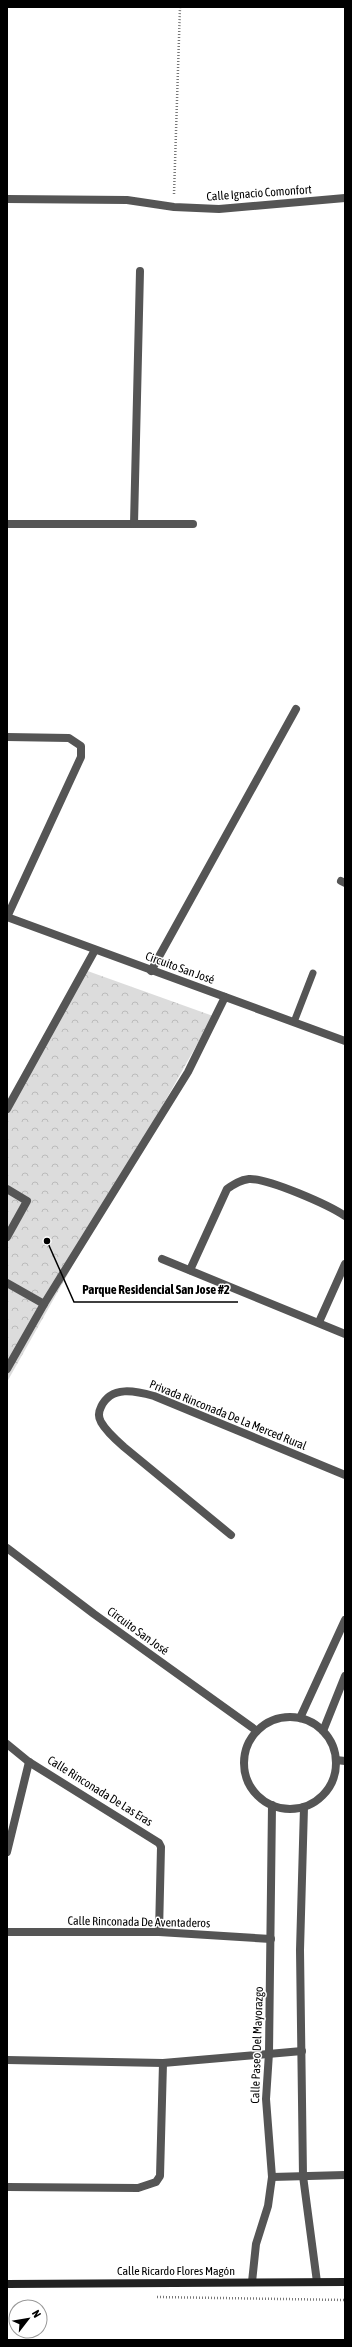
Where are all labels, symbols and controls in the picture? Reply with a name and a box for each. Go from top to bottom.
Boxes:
street label: Calle Ignacio Comonfort [206,182,313,204]
street label: Circuito San José [144,949,216,987]
callout: Parque Residencial San Jose #2 [74,1277,238,1302]
text: Parque Residencial San Jose #2 [82,1282,230,1297]
street label: Privada Rinconada De La Merced Rural [147,1377,309,1453]
street label: Circuito San José [105,1604,171,1658]
street label: Calle Rinconada De Las Eras [45,1753,155,1829]
street label: Calle Rinconada De Aventaderos [68,1914,210,1930]
street label: Calle Paseo Del Mayorazgo [248,1986,266,2104]
street label: Calle Ricardo Flores Magón [117,2264,235,2278]
north arrow [8,2299,48,2339]
text: N [30,2308,43,2320]

